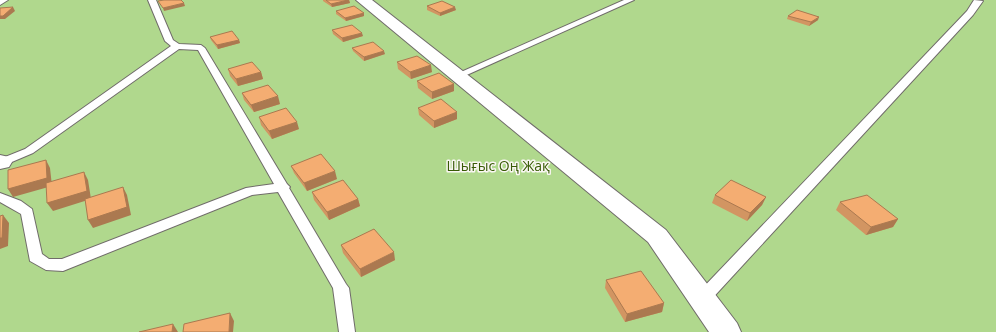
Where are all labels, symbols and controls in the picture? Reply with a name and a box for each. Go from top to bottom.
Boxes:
park label: Шығыс Оң Жақ [446,156,550,175]

